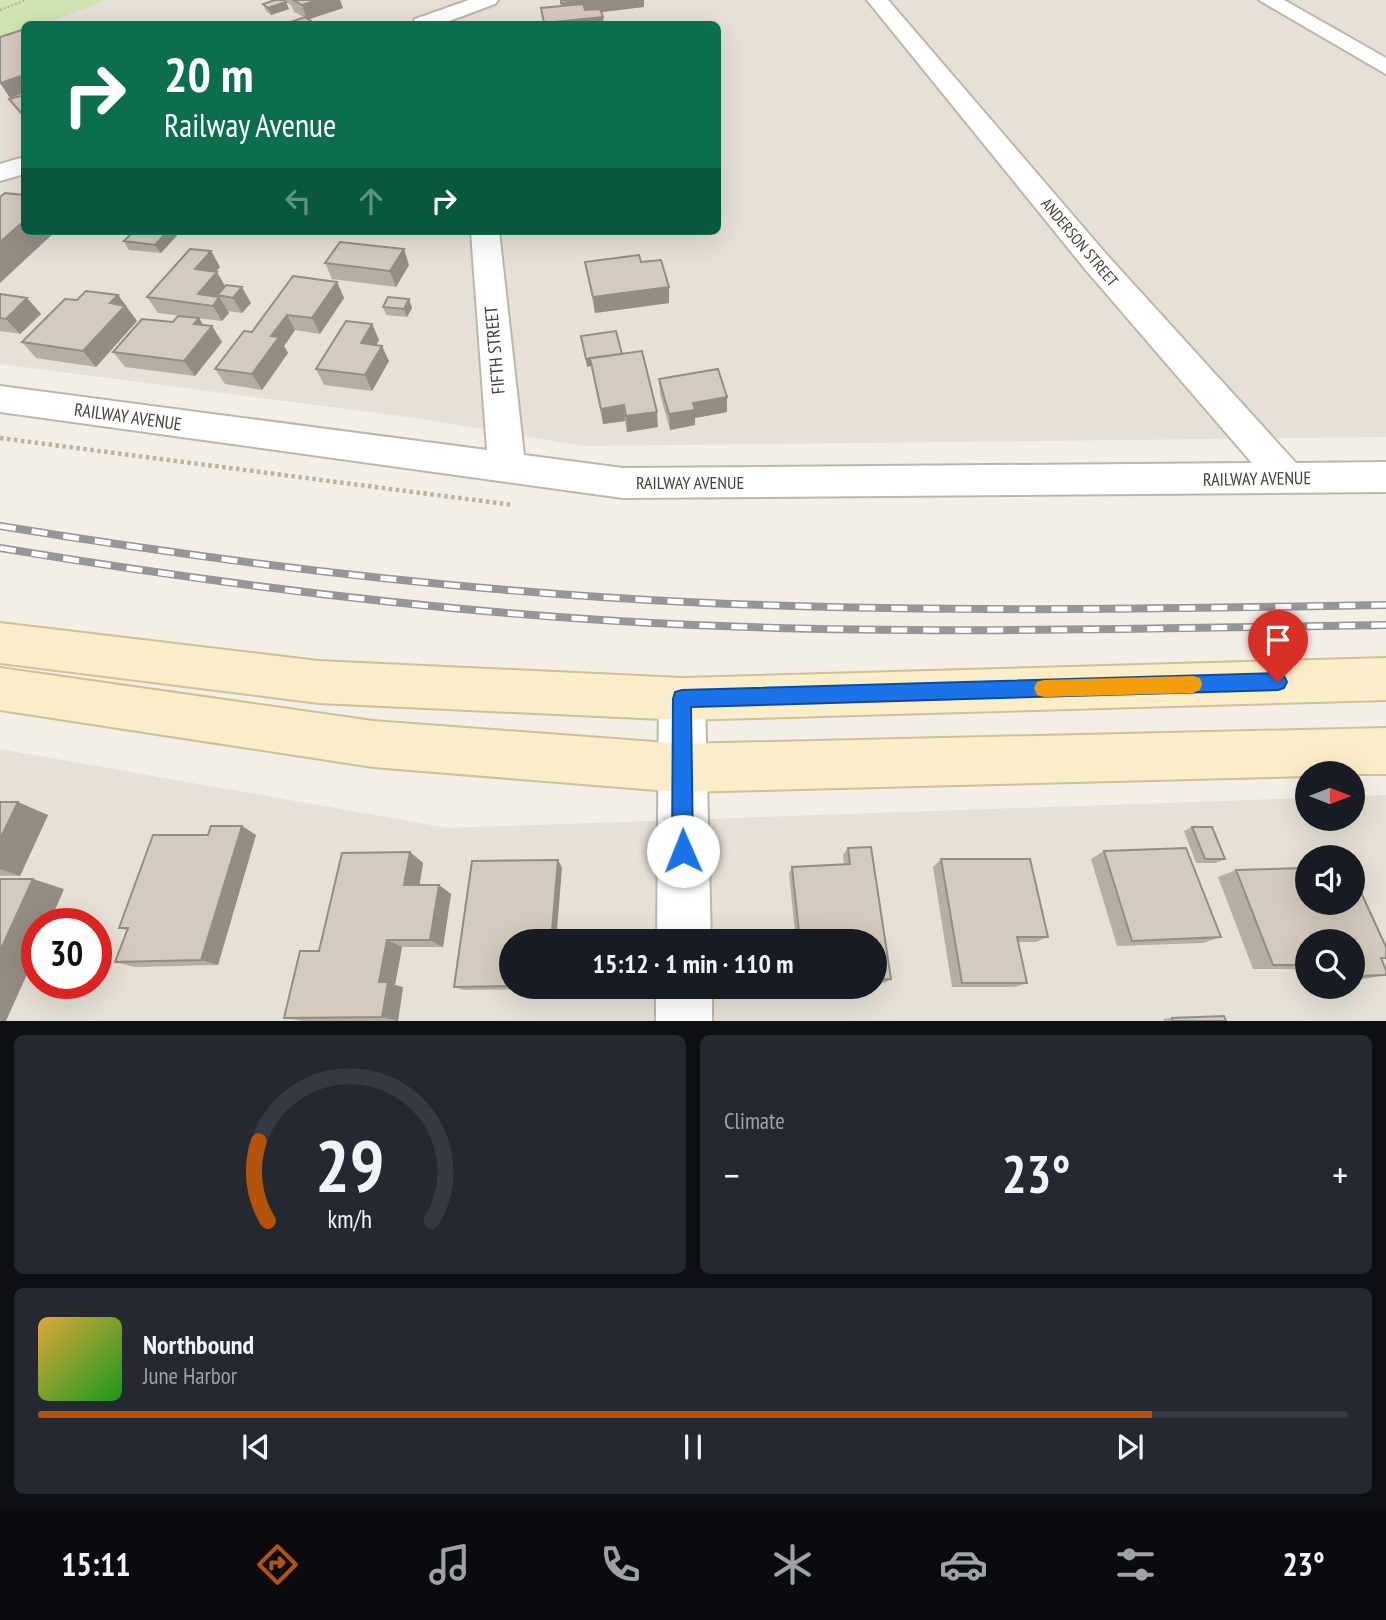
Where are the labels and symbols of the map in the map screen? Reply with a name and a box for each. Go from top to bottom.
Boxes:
street label: ANDERSON STREET [1037,194,1123,290]
street label: FIFTH STREET [479,305,510,395]
street label: RAILWAY AVENUE [73,398,183,435]
street label: RAILWAY AVENUE [1203,466,1311,491]
street label: RAILWAY AVENUE [636,471,744,494]
pin [1248,610,1308,682]
north arrow [1295,761,1365,831]
position arrow [646,814,720,888]
speed limit sign: 30 [21,908,112,999]

